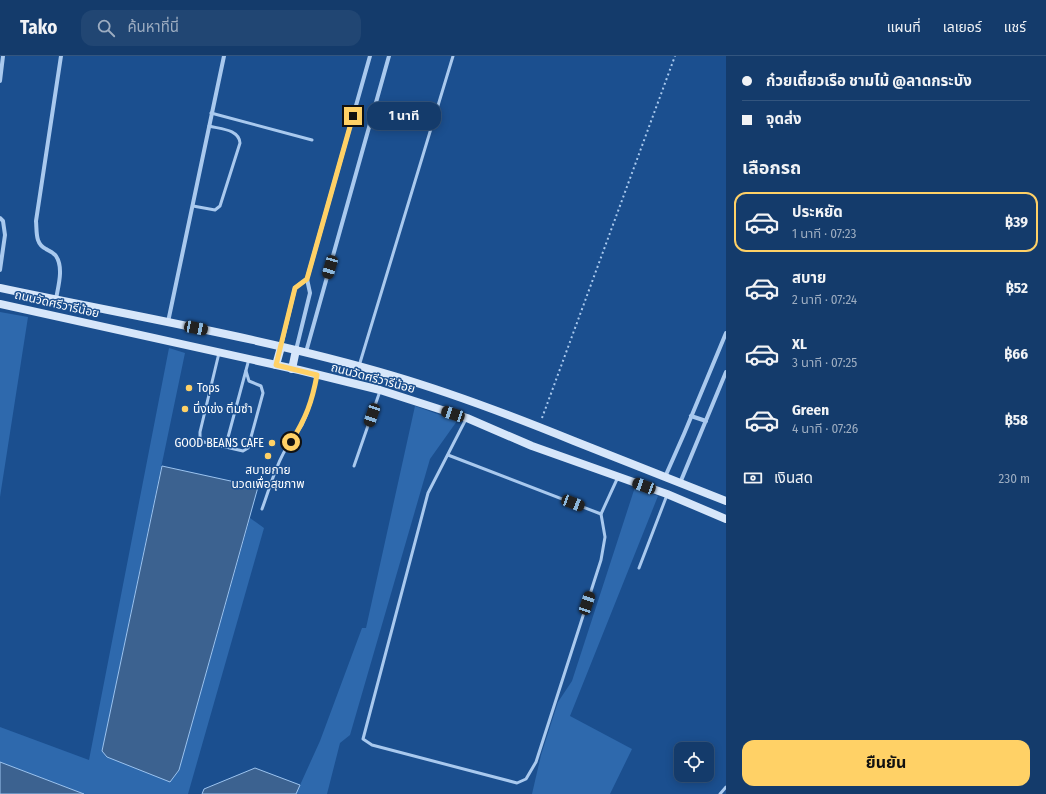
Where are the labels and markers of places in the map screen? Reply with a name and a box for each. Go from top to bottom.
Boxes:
place label: Tops [197,381,220,395]
marker: Tops [184,383,194,393]
place label: นึ่งเข่ง ติ่มซำ [193,400,253,416]
marker: นึ่งเข่ง ติ่มซำ [180,404,190,414]
place label: GOOD BEANS CAFE [174,436,264,450]
marker: GOOD BEANS CAFE [267,438,277,448]
marker: สบายกาย นวดเพื่อสุขภาพ [263,451,273,461]
place label: สบายกาย นวดเพื่อสุขภาพ [231,463,305,491]

